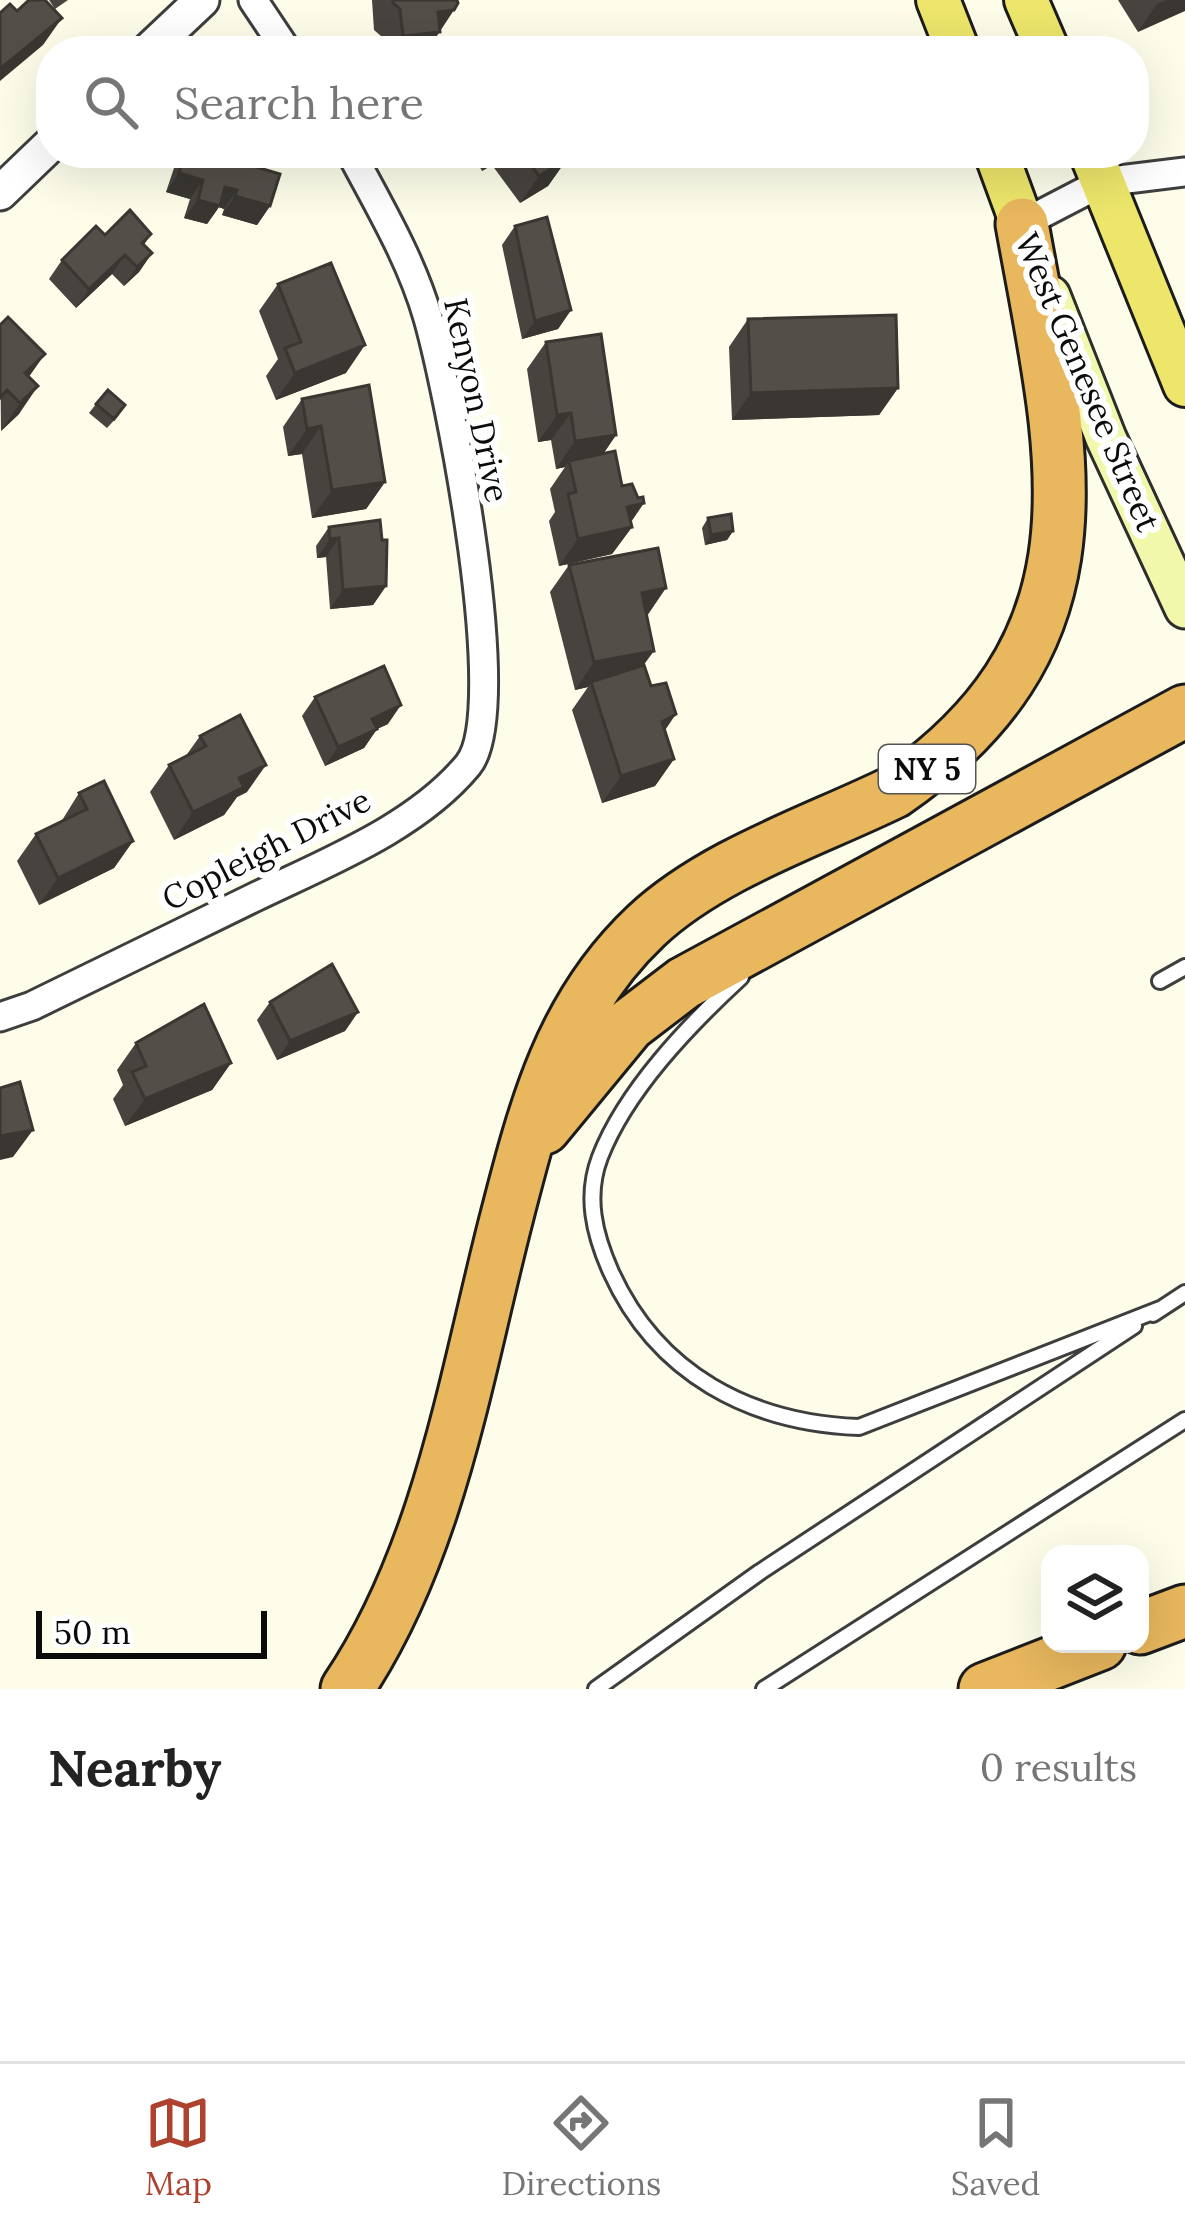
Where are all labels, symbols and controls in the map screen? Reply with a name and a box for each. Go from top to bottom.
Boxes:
search box [36,36,1149,168]
icon: search [78,69,144,135]
text: Search here [174,74,424,131]
street label: West Genesee Street [1006,226,1170,538]
street label: Kenyon Drive [435,294,519,506]
road number: NY 5 [879,745,975,793]
street label: Copleigh Drive [155,778,377,920]
map controls [1041,1545,1149,1653]
button: layers [1041,1545,1149,1653]
scale bar [36,1605,267,1658]
text: 50 m [54,1611,131,1653]
text: Nearby [48,1735,221,1800]
text: 0 results [980,1742,1137,1792]
tab: Map [145,2090,212,2204]
tab: Directions [502,2090,661,2204]
tab: Saved [951,2090,1040,2204]

